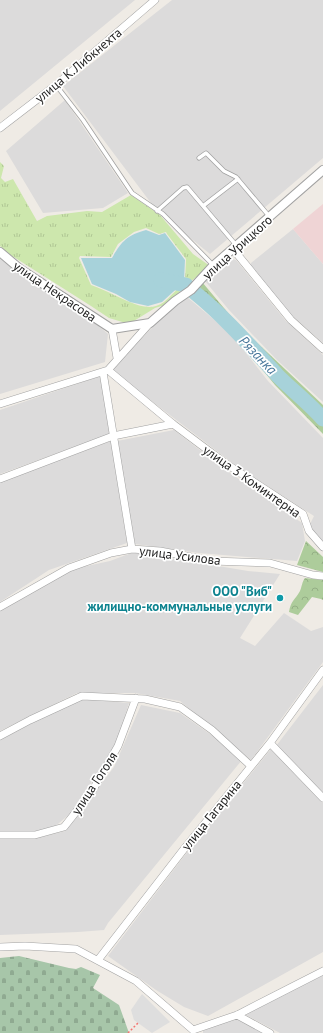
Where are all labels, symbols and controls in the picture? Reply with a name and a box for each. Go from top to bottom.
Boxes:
street label: улица К.Либкнехта [31,24,125,107]
street label: улица Урицкого [199,211,276,283]
street label: улица Некрасова [10,257,100,326]
water label: Рязанка [235,332,281,378]
street label: улица 3 Коминтерна [199,441,304,522]
street label: улица Усилова [138,542,222,569]
place label: ООО "Виб" жилищно-коммунальные услуги [86,583,272,615]
marker: ООО "Виб" жилищно-коммунальные услуги [275,593,285,603]
street label: улица Гоголя [68,748,121,818]
street label: улица Гагарина [178,776,245,854]

